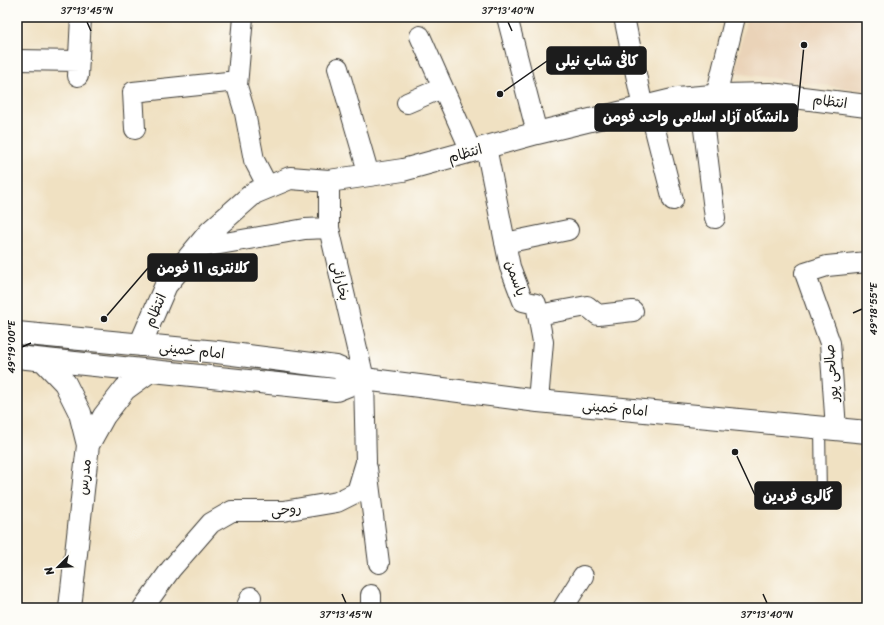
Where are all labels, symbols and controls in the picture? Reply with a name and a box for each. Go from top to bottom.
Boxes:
text: 37°13'45"N [61,2,113,20]
text: 37°13'40"N [482,2,534,20]
callout: کافی شاپ نیلی [547,47,646,74]
text: کافی شاپ نیلی [556,48,639,74]
street label: انتظام [811,87,849,116]
callout: دانشگاه آزاد اسلامی واحد فومن [595,104,797,131]
text: دانشگاه آزاد اسلامی واحد فومن [603,104,789,130]
street label: انتظام [445,137,485,170]
callout: کلانتری ۱۱ فومن [148,254,257,281]
text: کلانتری ۱۱ فومن [156,255,250,281]
street label: یاسمن [497,257,534,300]
street label: بخارائی [324,259,357,303]
text: 49°18'55"E [865,281,883,335]
street label: انتظام [137,289,174,331]
text: 49°19'00"E [3,319,21,374]
street label: امام خمینی [158,335,226,366]
street label: صالحی پور [817,343,847,404]
street label: امام خمینی [581,393,649,424]
street label: مدرس [70,458,99,496]
callout: گالری فردین [755,482,841,509]
text: گالری فردین [763,483,834,509]
street label: روحی [270,495,303,524]
north arrow [38,547,78,587]
text: N [39,563,60,579]
text: 37°13'45"N [320,606,372,624]
text: 37°13'40"N [741,606,793,624]

